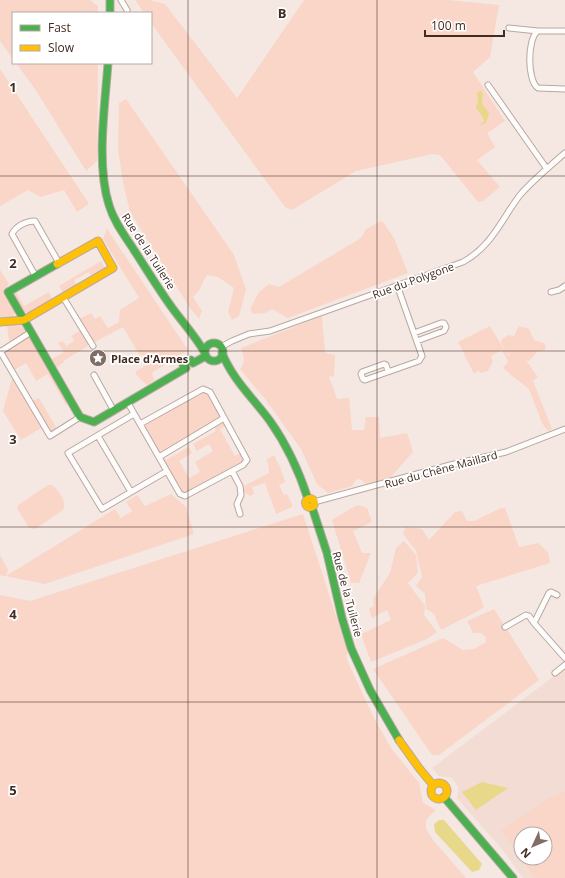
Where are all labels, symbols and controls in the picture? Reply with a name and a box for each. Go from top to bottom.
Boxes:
text: B [278,4,287,22]
legend [12,12,152,64]
scale bar [425,12,504,38]
text: 100 m [431,17,466,34]
text: Fast [48,19,71,36]
text: Slow [48,39,75,56]
text: 1 [9,78,17,96]
street label: Rue de la Tuilerie [119,210,179,292]
text: 2 [9,254,17,272]
street label: Rue du Polygone [370,258,456,302]
place icon: Place d'Armes [88,348,108,368]
place label: Place d'Armes [111,351,189,366]
text: 3 [9,430,17,448]
street label: Rue du Chêne Maillard [383,447,499,491]
street label: Rue de la Tuilerie [329,550,367,638]
text: 4 [9,605,17,623]
text: 5 [9,781,17,799]
north arrow [513,826,553,866]
text: N [517,845,534,862]

